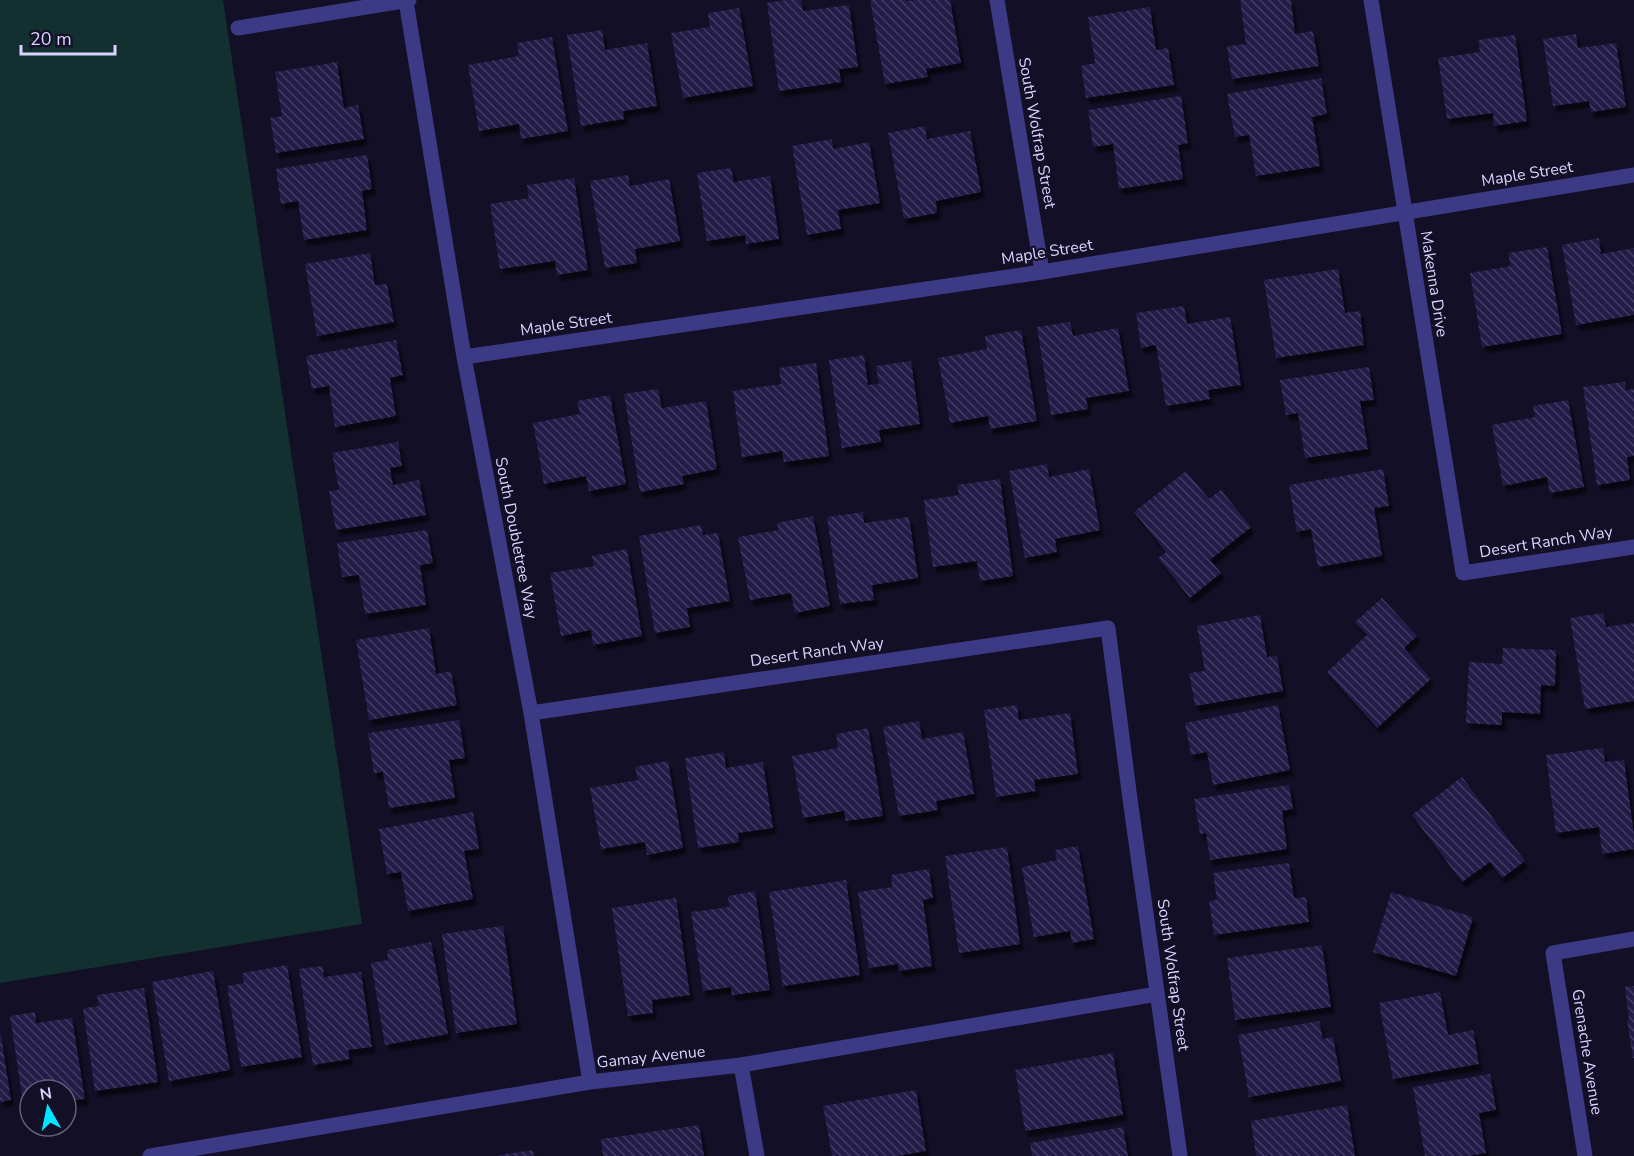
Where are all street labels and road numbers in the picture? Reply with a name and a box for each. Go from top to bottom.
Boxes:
street label: South Wolfrap Street [1013,56,1061,211]
street label: Maple Street [1480,156,1575,192]
street label: Makenna Drive [1415,229,1453,339]
street label: Maple Street [1000,234,1095,270]
street label: Maple Street [519,307,614,341]
street label: South Doubletree Way [490,455,543,622]
street label: Desert Ranch Way [1478,520,1615,563]
street label: Desert Ranch Way [749,632,886,672]
street label: South Wolfrap Street [1151,898,1195,1053]
street label: Grenache Avenue [1566,988,1608,1116]
street label: Gamay Avenue [596,1040,706,1074]

